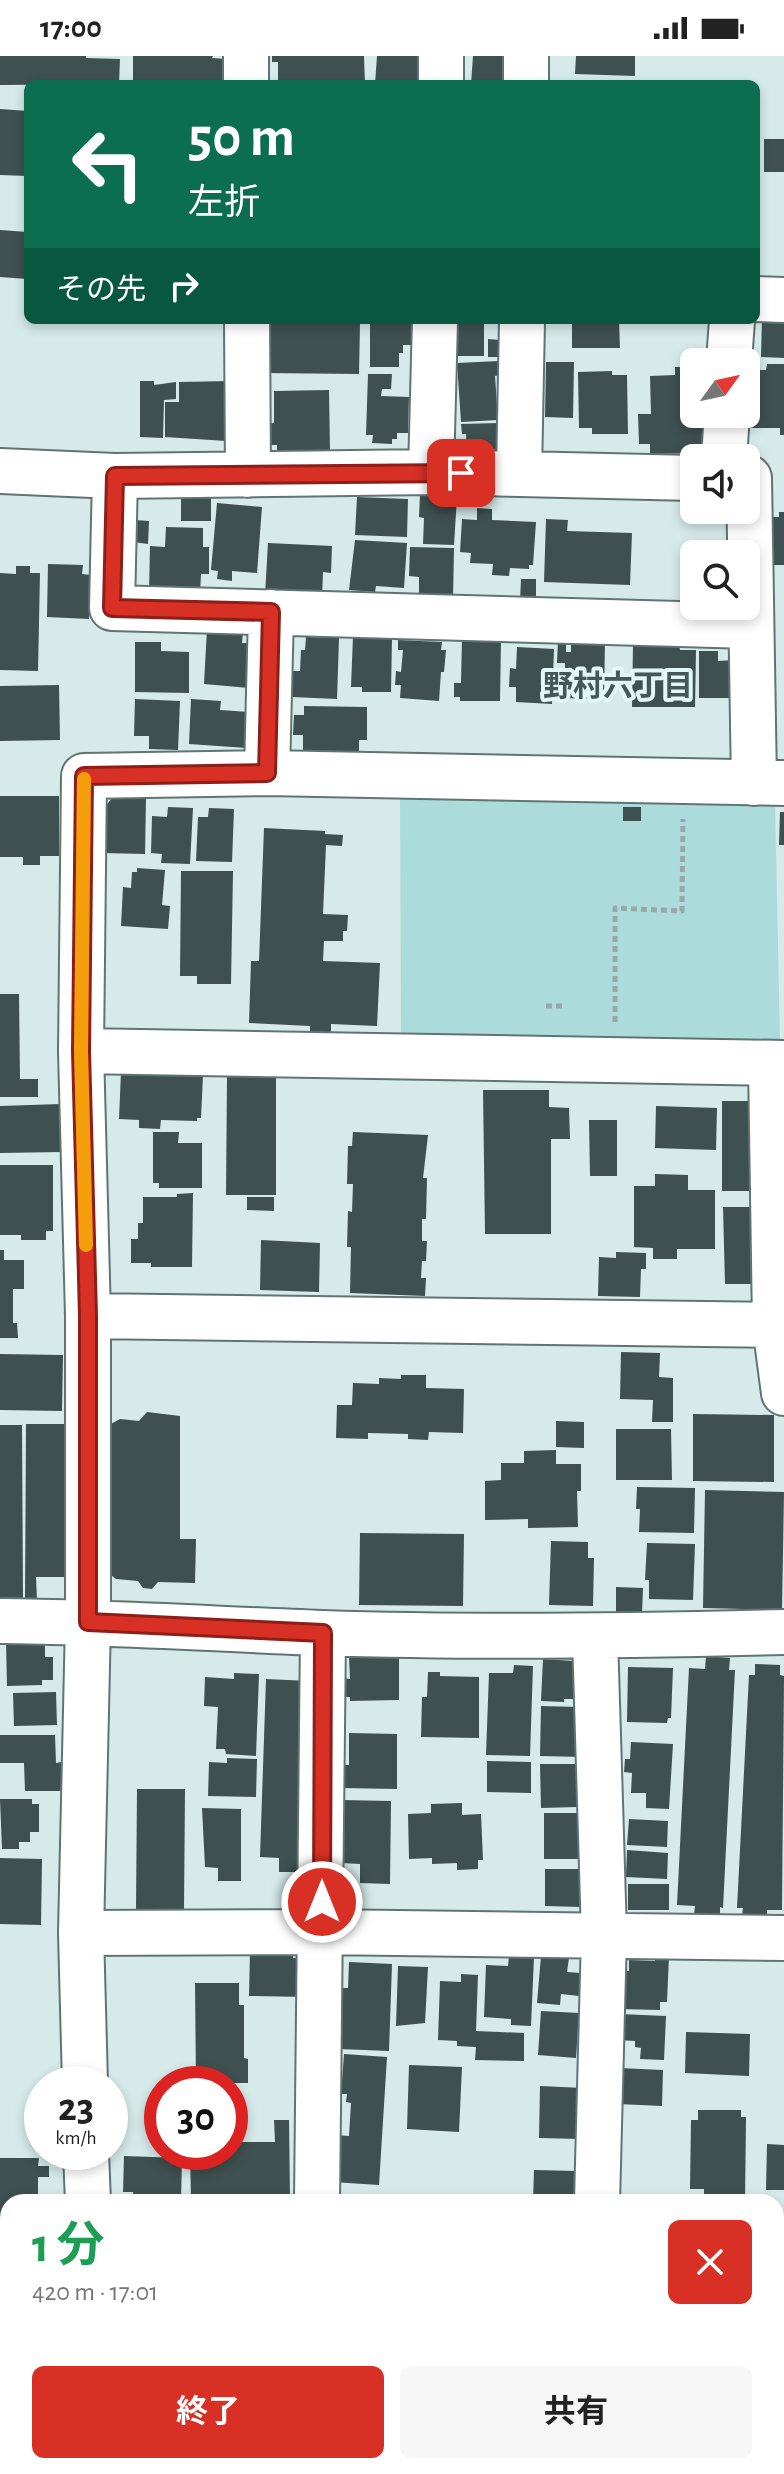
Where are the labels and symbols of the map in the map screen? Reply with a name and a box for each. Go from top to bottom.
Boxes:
north arrow [680,348,760,428]
pin [427,439,495,507]
district label: 野村六丁目 [543,670,693,702]
position arrow [280,1860,364,1944]
speed limit sign: 30 [144,2066,248,2170]

